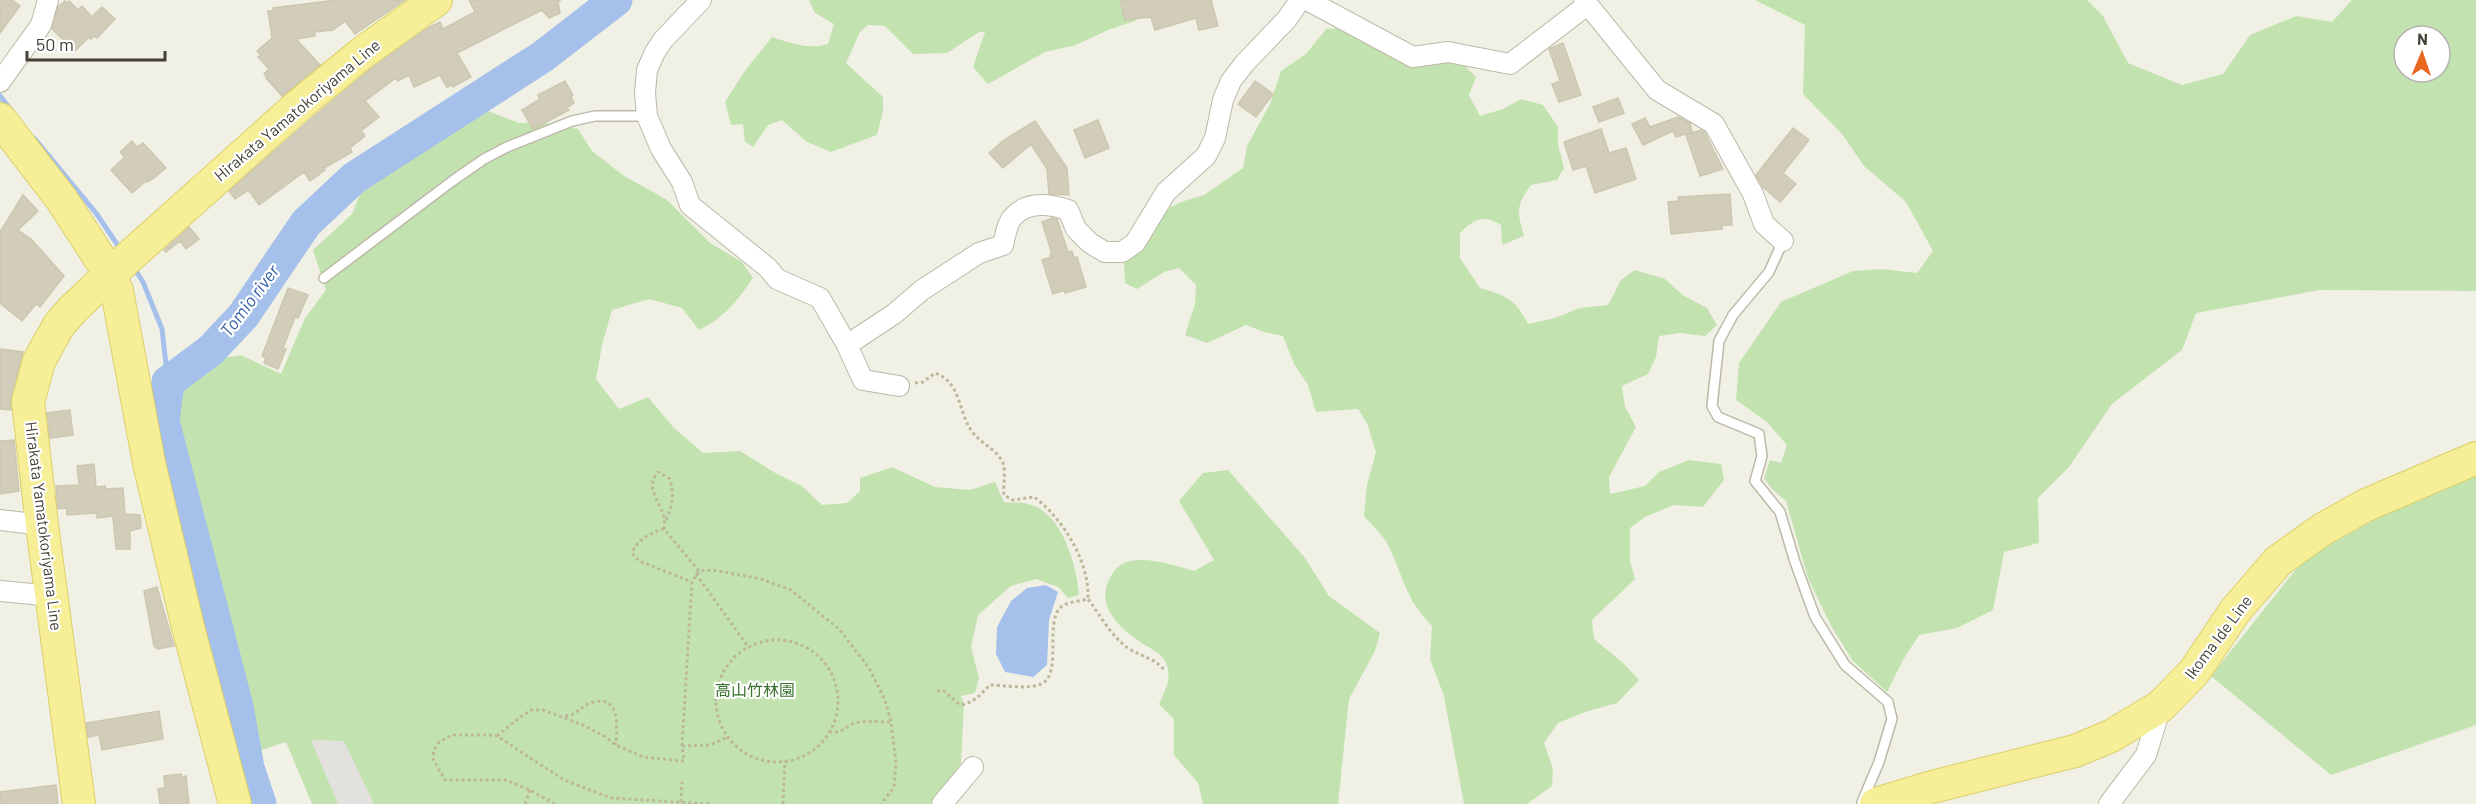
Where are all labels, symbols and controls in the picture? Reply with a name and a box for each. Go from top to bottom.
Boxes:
scale bar [27,24,165,62]
north arrow [2392,24,2452,84]
text: N [2417,29,2428,48]
text: 50 m [36,33,74,55]
street label: Hirakata Yamatokoriyama Line [210,35,383,185]
water label: Tomio river [215,259,284,341]
street label: Hirakata Yamatokoriyama Line [22,420,67,632]
street label: Ikoma Ide Line [2180,591,2255,682]
park label: 高山竹林園 [715,680,795,699]

